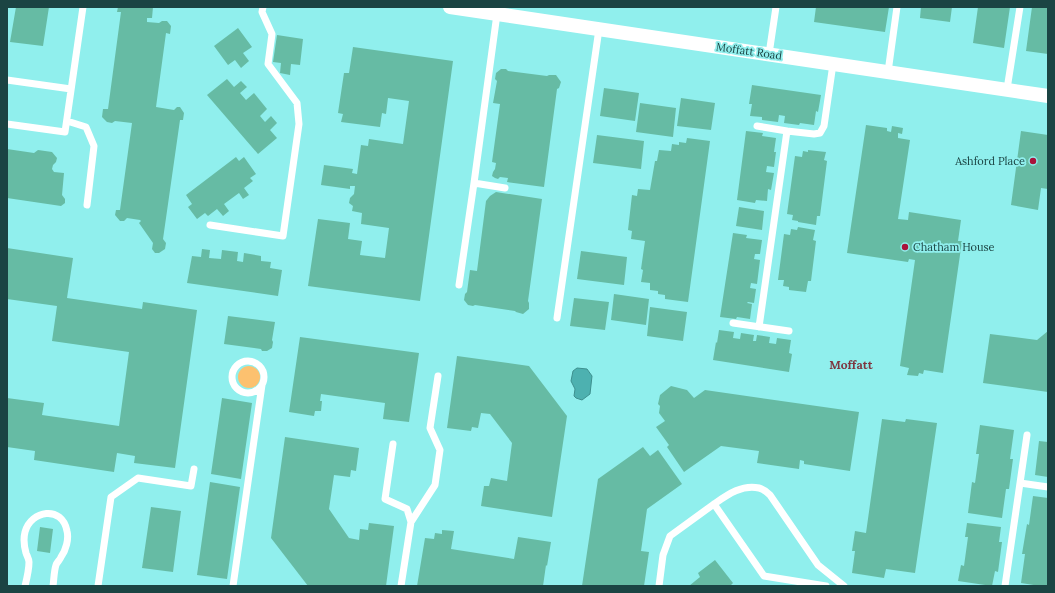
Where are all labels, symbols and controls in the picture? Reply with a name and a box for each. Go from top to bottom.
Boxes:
street label: Moffatt Road [715,39,783,63]
place label: Ashford Place [954,154,1025,168]
marker: Ashford Place [1028,156,1038,166]
place label: Chatham House [913,240,995,254]
marker: Chatham House [900,242,910,252]
district label: Moffatt [829,357,874,372]

